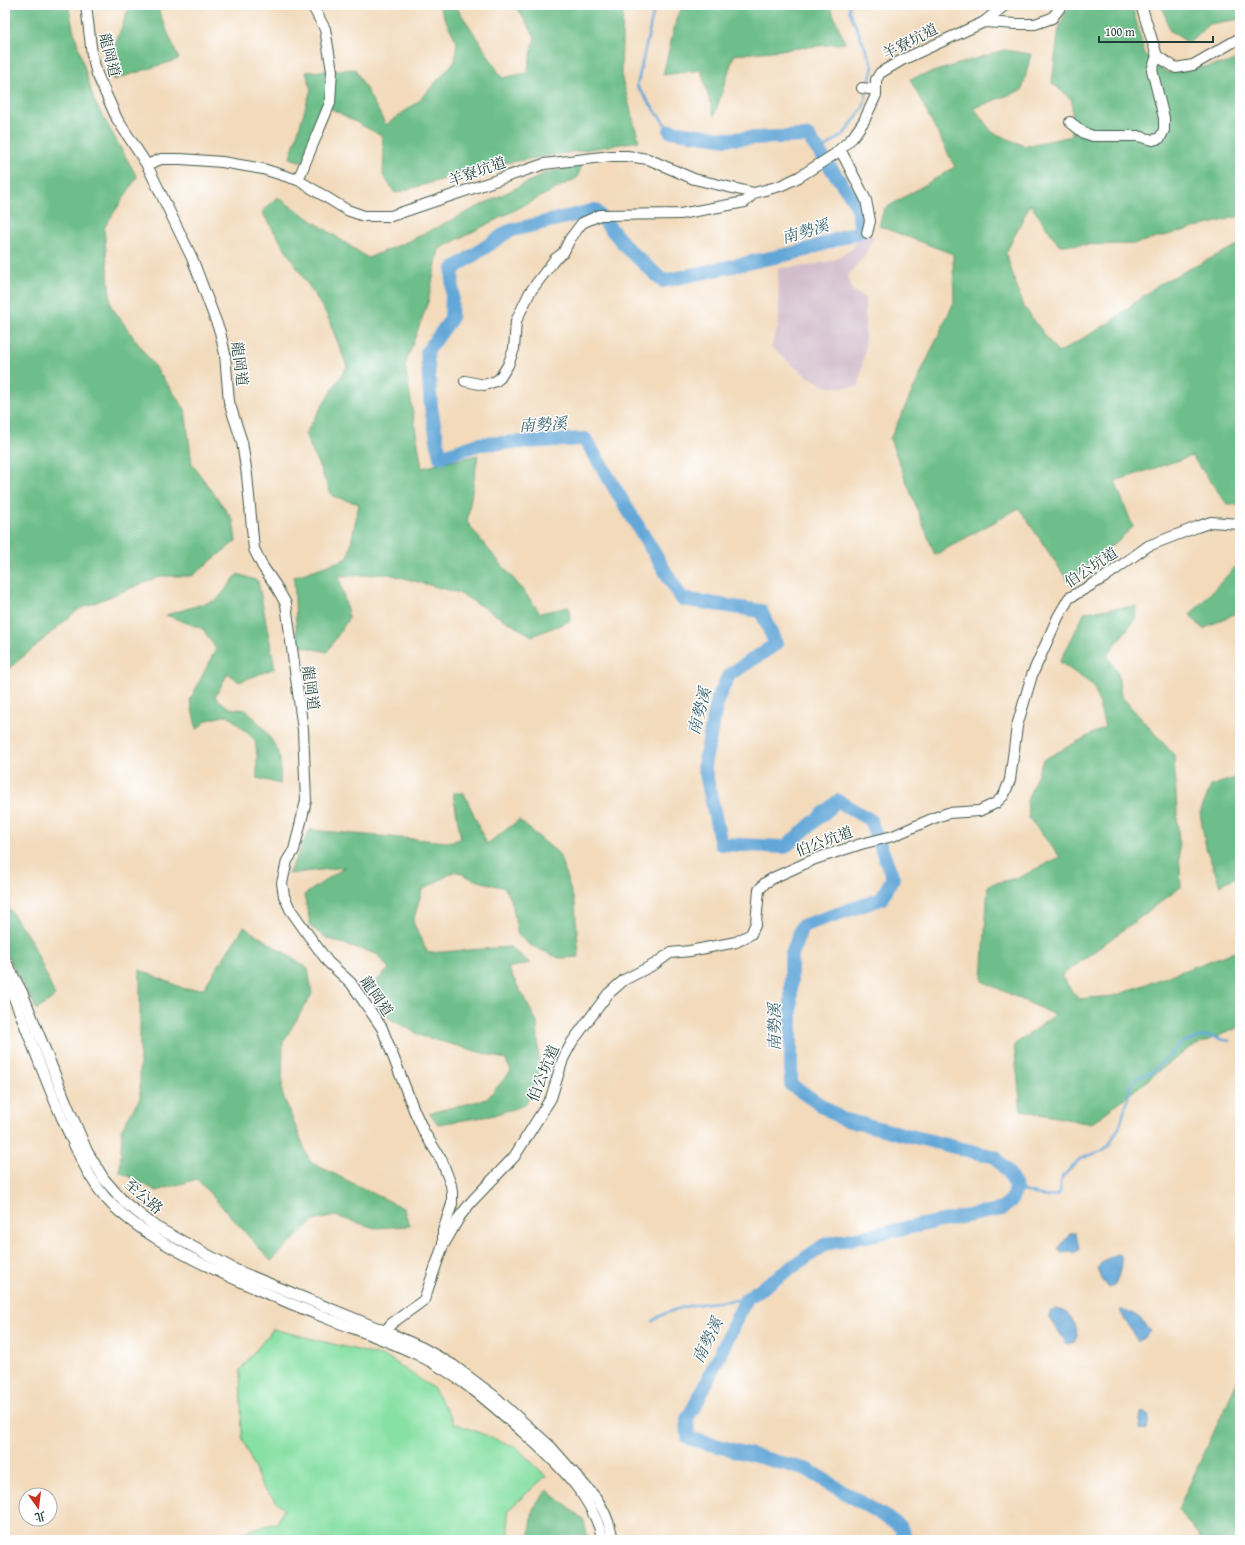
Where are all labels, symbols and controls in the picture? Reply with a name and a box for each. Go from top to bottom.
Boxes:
street label: 羊寮坑道 [878,18,942,64]
scale bar [1099,18,1213,44]
text: 100 m [1105,23,1135,40]
street label: 龍岡道 [94,31,126,79]
street label: 羊寮坑道 [445,151,509,191]
water label: 南勢溪 [779,212,833,249]
street label: 龍岡道 [227,340,253,388]
water label: 南勢溪 [518,411,570,437]
street label: 伯公坑道 [1060,542,1122,592]
street label: 龍岡道 [297,664,325,712]
water label: 南勢溪 [681,683,717,737]
street label: 伯公坑道 [792,821,856,861]
street label: 龍岡道 [355,972,399,1020]
water label: 南勢溪 [762,1001,786,1051]
street label: 伯公坑道 [522,1041,564,1105]
street label: 至公路 [120,1173,168,1219]
water label: 南勢溪 [686,1311,729,1367]
north arrow [18,1487,58,1527]
text: 北 [33,1508,48,1526]

